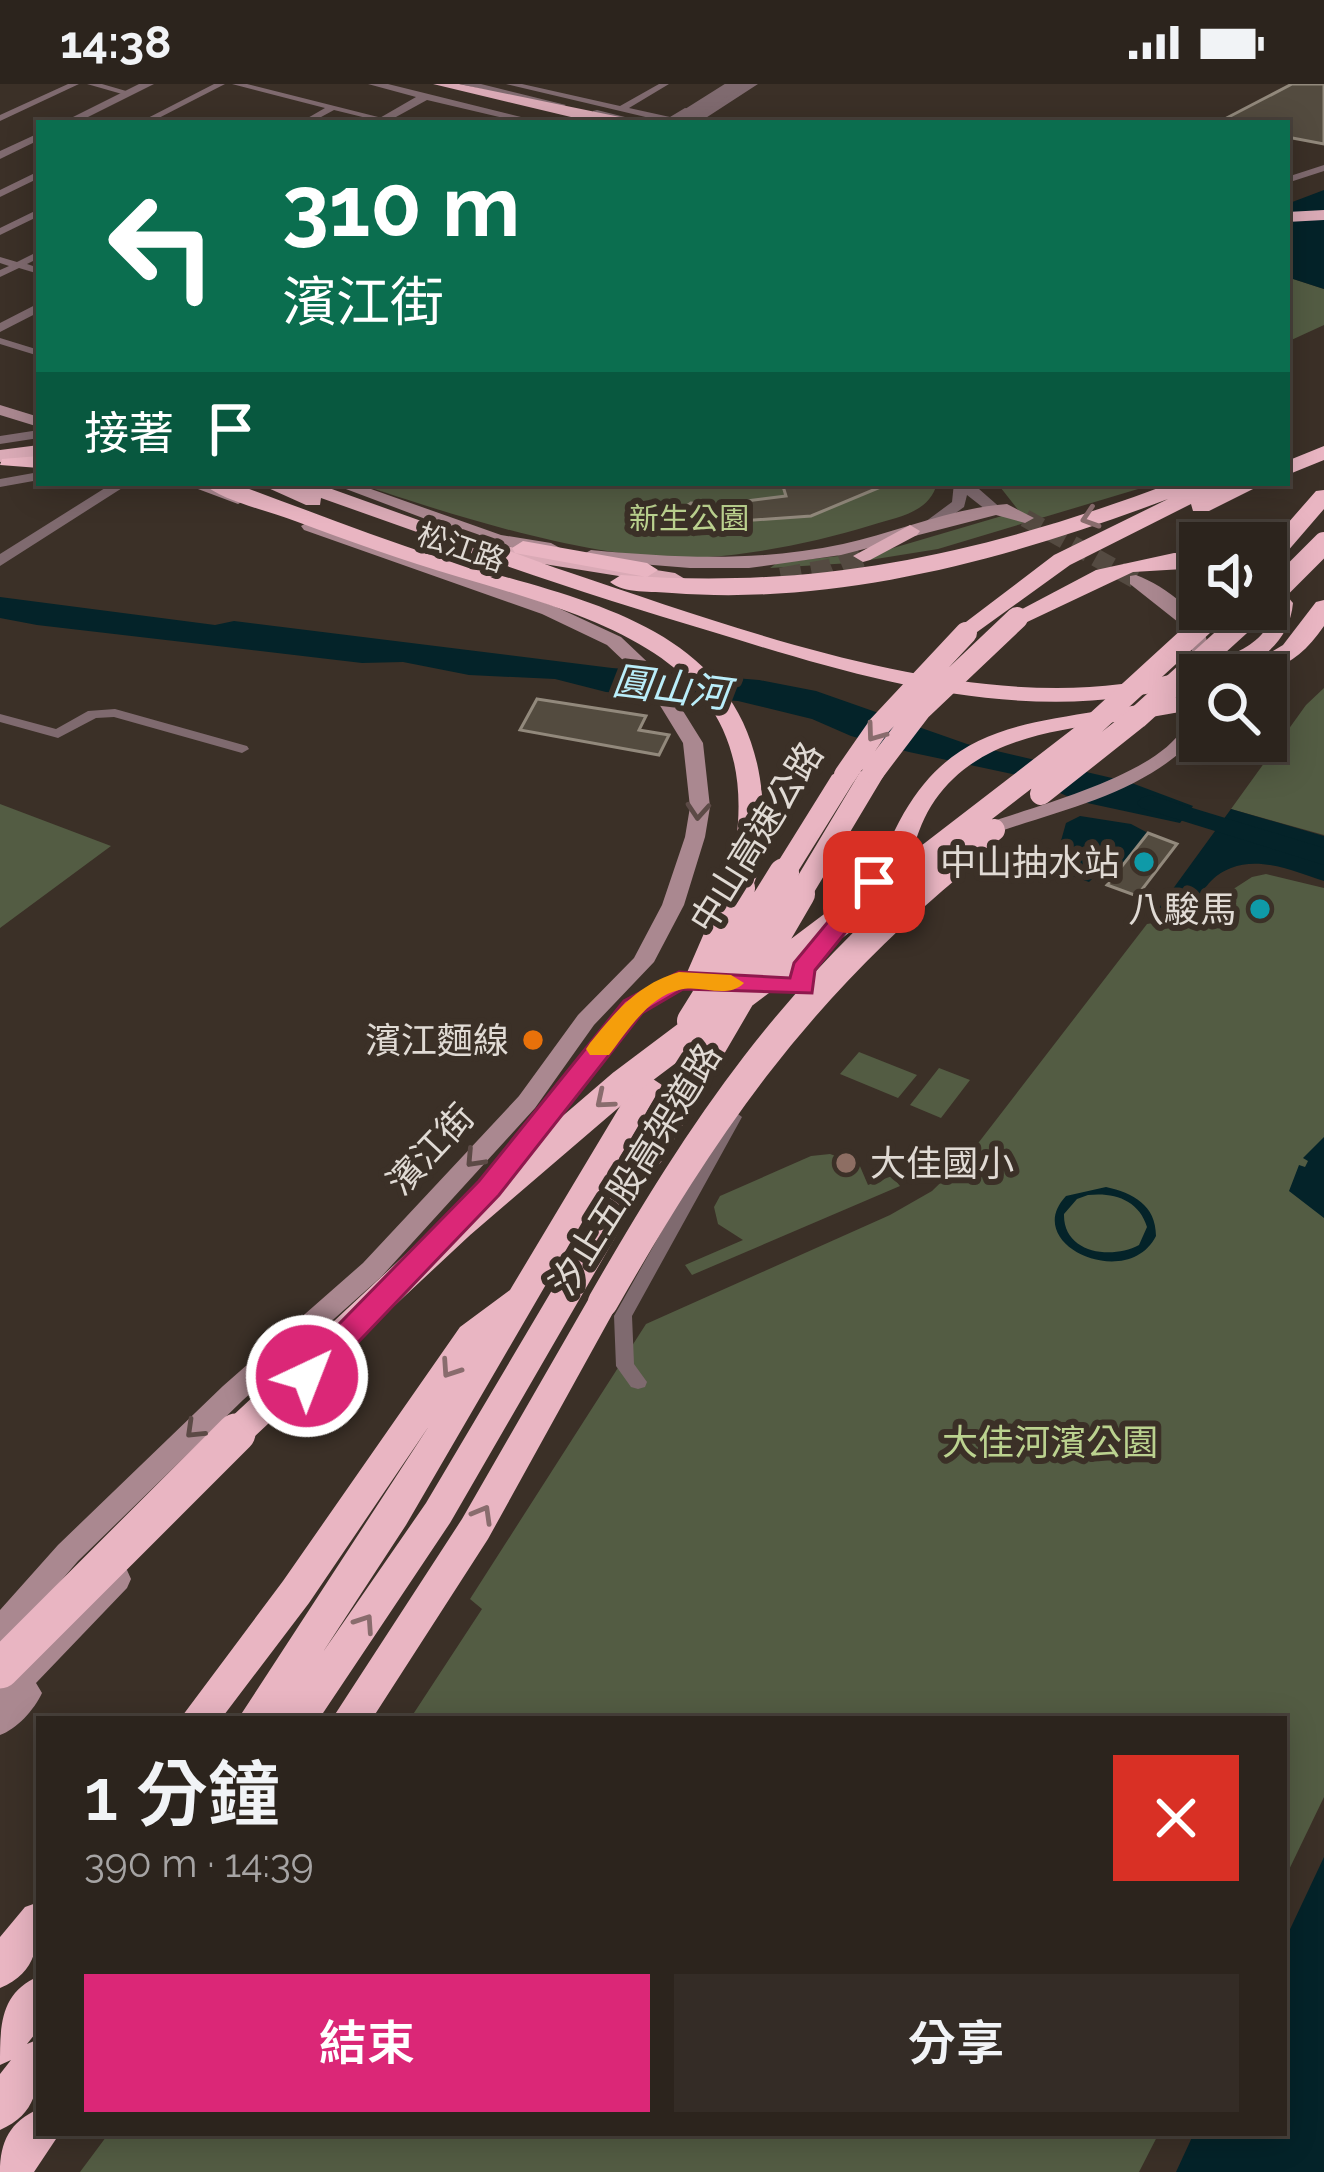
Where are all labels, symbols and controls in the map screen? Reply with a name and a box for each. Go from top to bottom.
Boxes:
text: 14:38 [60,16,171,69]
text: 310 m [282,157,520,256]
icon: left [84,168,240,324]
text: 濱江街 [282,270,444,334]
icon: arrive [198,396,264,462]
text: 接著 [84,407,174,460]
park label: 新生公園 [629,501,749,536]
one-way arrow [1080,503,1101,528]
street label: 松江路 [413,516,509,579]
map controls [1179,522,1287,762]
button: sound [1179,522,1287,630]
button: search [1179,654,1287,762]
water label: 圓山河 [610,657,739,718]
one-way arrow [867,720,889,742]
street label: 中山高速公路 [681,734,831,940]
one-way arrow [685,802,711,821]
pin [823,831,925,933]
place label: 中山抽水站 [940,841,1120,883]
icon: arrive [841,849,907,915]
marker: 中山抽水站 [1131,849,1157,875]
place label: 八駿馬 [1128,888,1236,930]
marker: 八駿馬 [1247,896,1273,922]
place label: 濱江麵線 [365,1019,509,1061]
marker: 濱江麵線 [520,1027,546,1053]
street label: 汐止五股高架道路 [541,1036,729,1302]
one-way arrow [596,1086,618,1108]
street label: 濱江街 [378,1095,482,1203]
place label: 大佳國小 [870,1142,1014,1184]
one-way arrow [467,1145,488,1166]
marker: 大佳國小 [833,1150,859,1176]
position arrow [244,1313,370,1439]
one-way arrow [442,1355,464,1377]
one-way arrow [186,1416,208,1438]
park label: 大佳河濱公園 [942,1421,1158,1463]
one-way arrow [468,1506,491,1527]
one-way arrow [351,1614,373,1636]
text: 1 分鐘 [84,1752,280,1837]
button: close [1113,1755,1239,1881]
text: 390 m · 14:39 [84,1840,314,1886]
button: 結束 [84,1974,650,2112]
button: 分享 [674,1974,1239,2112]

